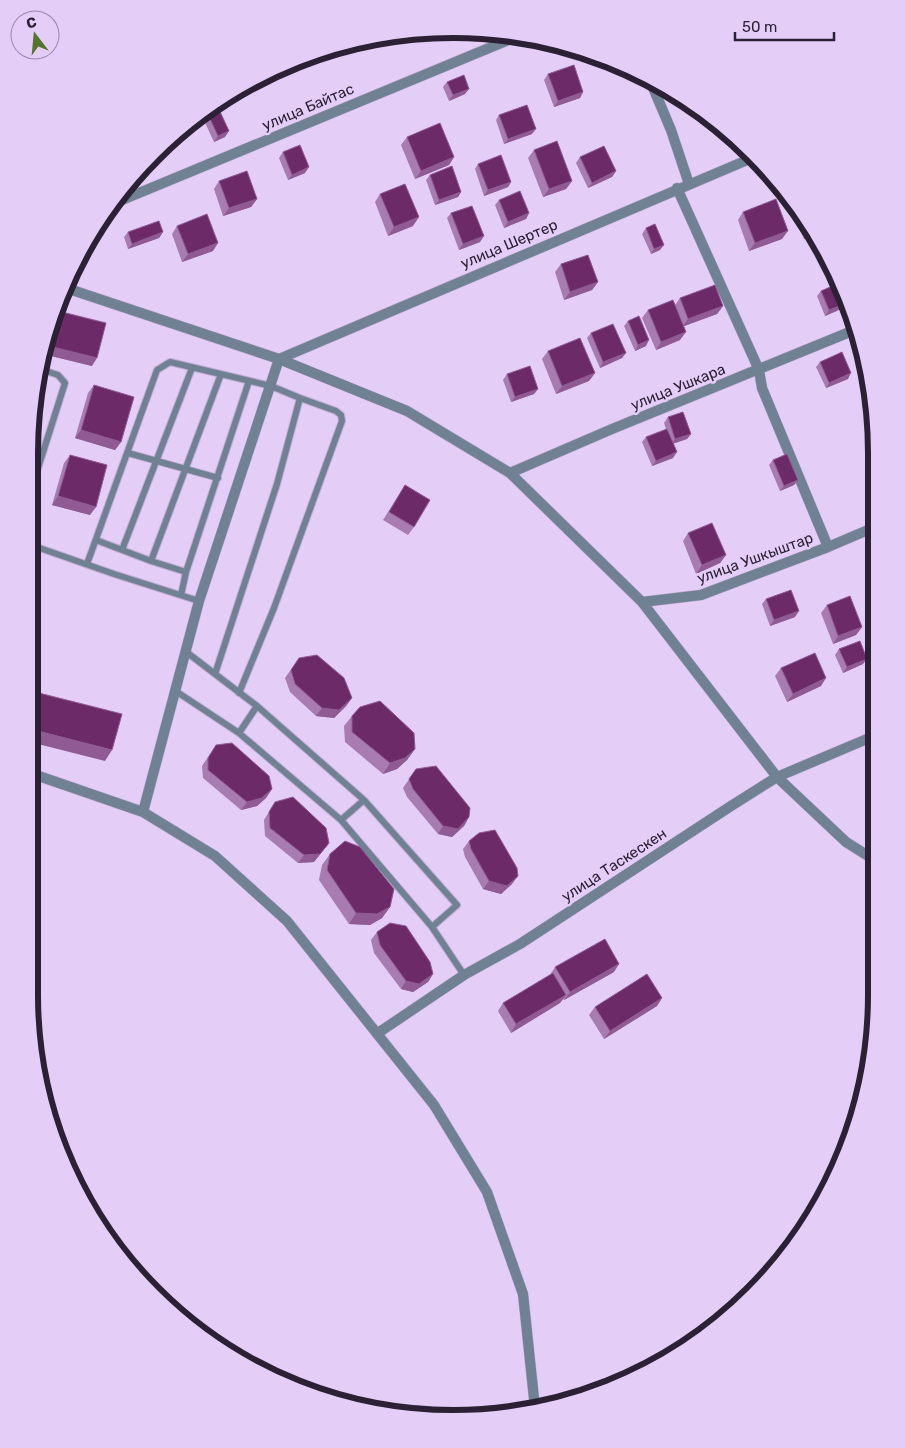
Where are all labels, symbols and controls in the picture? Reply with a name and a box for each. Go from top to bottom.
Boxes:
north arrow [10,10,60,60]
scale bar [735,10,834,42]
text: С [24,13,39,33]
text: 50 m [742,18,777,36]
street label: улица Байтас [259,80,357,134]
street label: улица Шертер [458,215,560,273]
street label: улица Ушкара [628,360,728,414]
street label: улица Ушкыштар [694,529,816,587]
street label: улица Таскескен [558,824,670,906]

